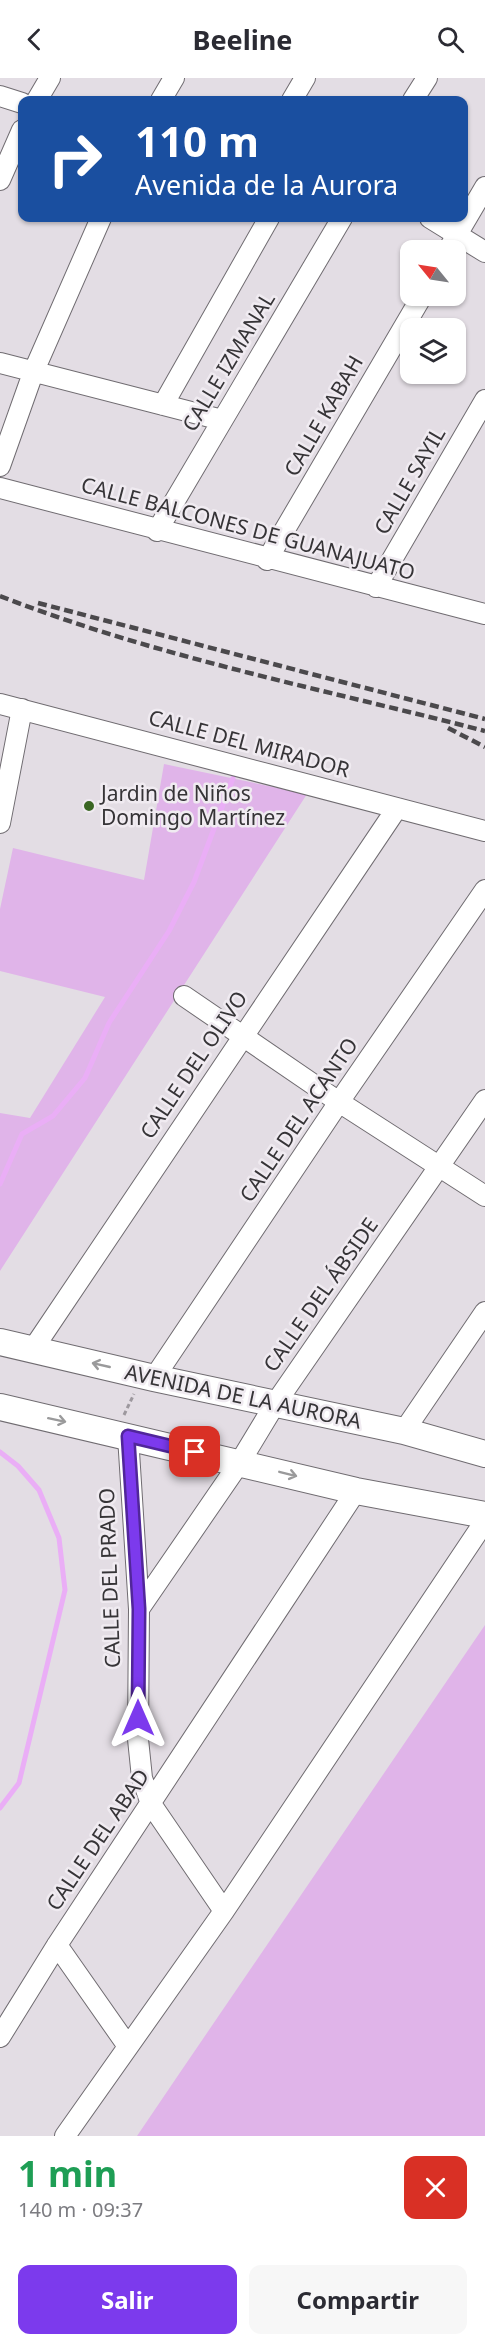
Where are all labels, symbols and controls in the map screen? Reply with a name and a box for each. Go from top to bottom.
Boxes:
text: Beeline [193,21,292,58]
icon: back [18,23,51,56]
icon: search [434,23,467,56]
text: 110 m [135,112,259,169]
icon: right [36,120,114,198]
text: Avenida de la Aurora [135,166,398,203]
north arrow [400,240,466,306]
map controls [400,240,466,384]
street label: CALLE IZMANAL [175,287,281,436]
button: layers [400,318,466,384]
street label: CALLE KABAH [277,350,369,481]
street label: CALLE SAYIL [367,422,451,539]
street label: CALLE BALCONES DE GUANAJUATO [78,470,418,586]
street label: CALLE DEL MIRADOR [146,703,353,783]
place label: Jardin de Niños Domingo Martínez [99,779,285,831]
marker: Jardin de Niños Domingo Martínez [82,799,96,813]
street label: CALLE DEL OLIVO [133,985,253,1144]
street label: CALLE DEL ACANTO [233,1032,364,1207]
street label: CALLE DEL ÁBSIDE [257,1212,384,1377]
street label: AVENIDA DE LA AURORA [123,1357,364,1435]
one-way arrow [92,1359,111,1371]
one-way arrow [47,1415,66,1426]
pin [169,1426,220,1477]
icon: arrive [178,1435,211,1468]
one-way arrow [278,1469,297,1481]
street label: CALLE DEL PRADO [92,1487,126,1669]
position arrow [106,1686,170,1750]
street label: CALLE DEL ABAD [39,1763,155,1916]
text: 1 min [18,2149,117,2198]
button: close [404,2156,467,2219]
text: 140 m · 09:37 [18,2196,143,2223]
button: Salir [18,2265,237,2334]
button: Compartir [249,2265,467,2334]

